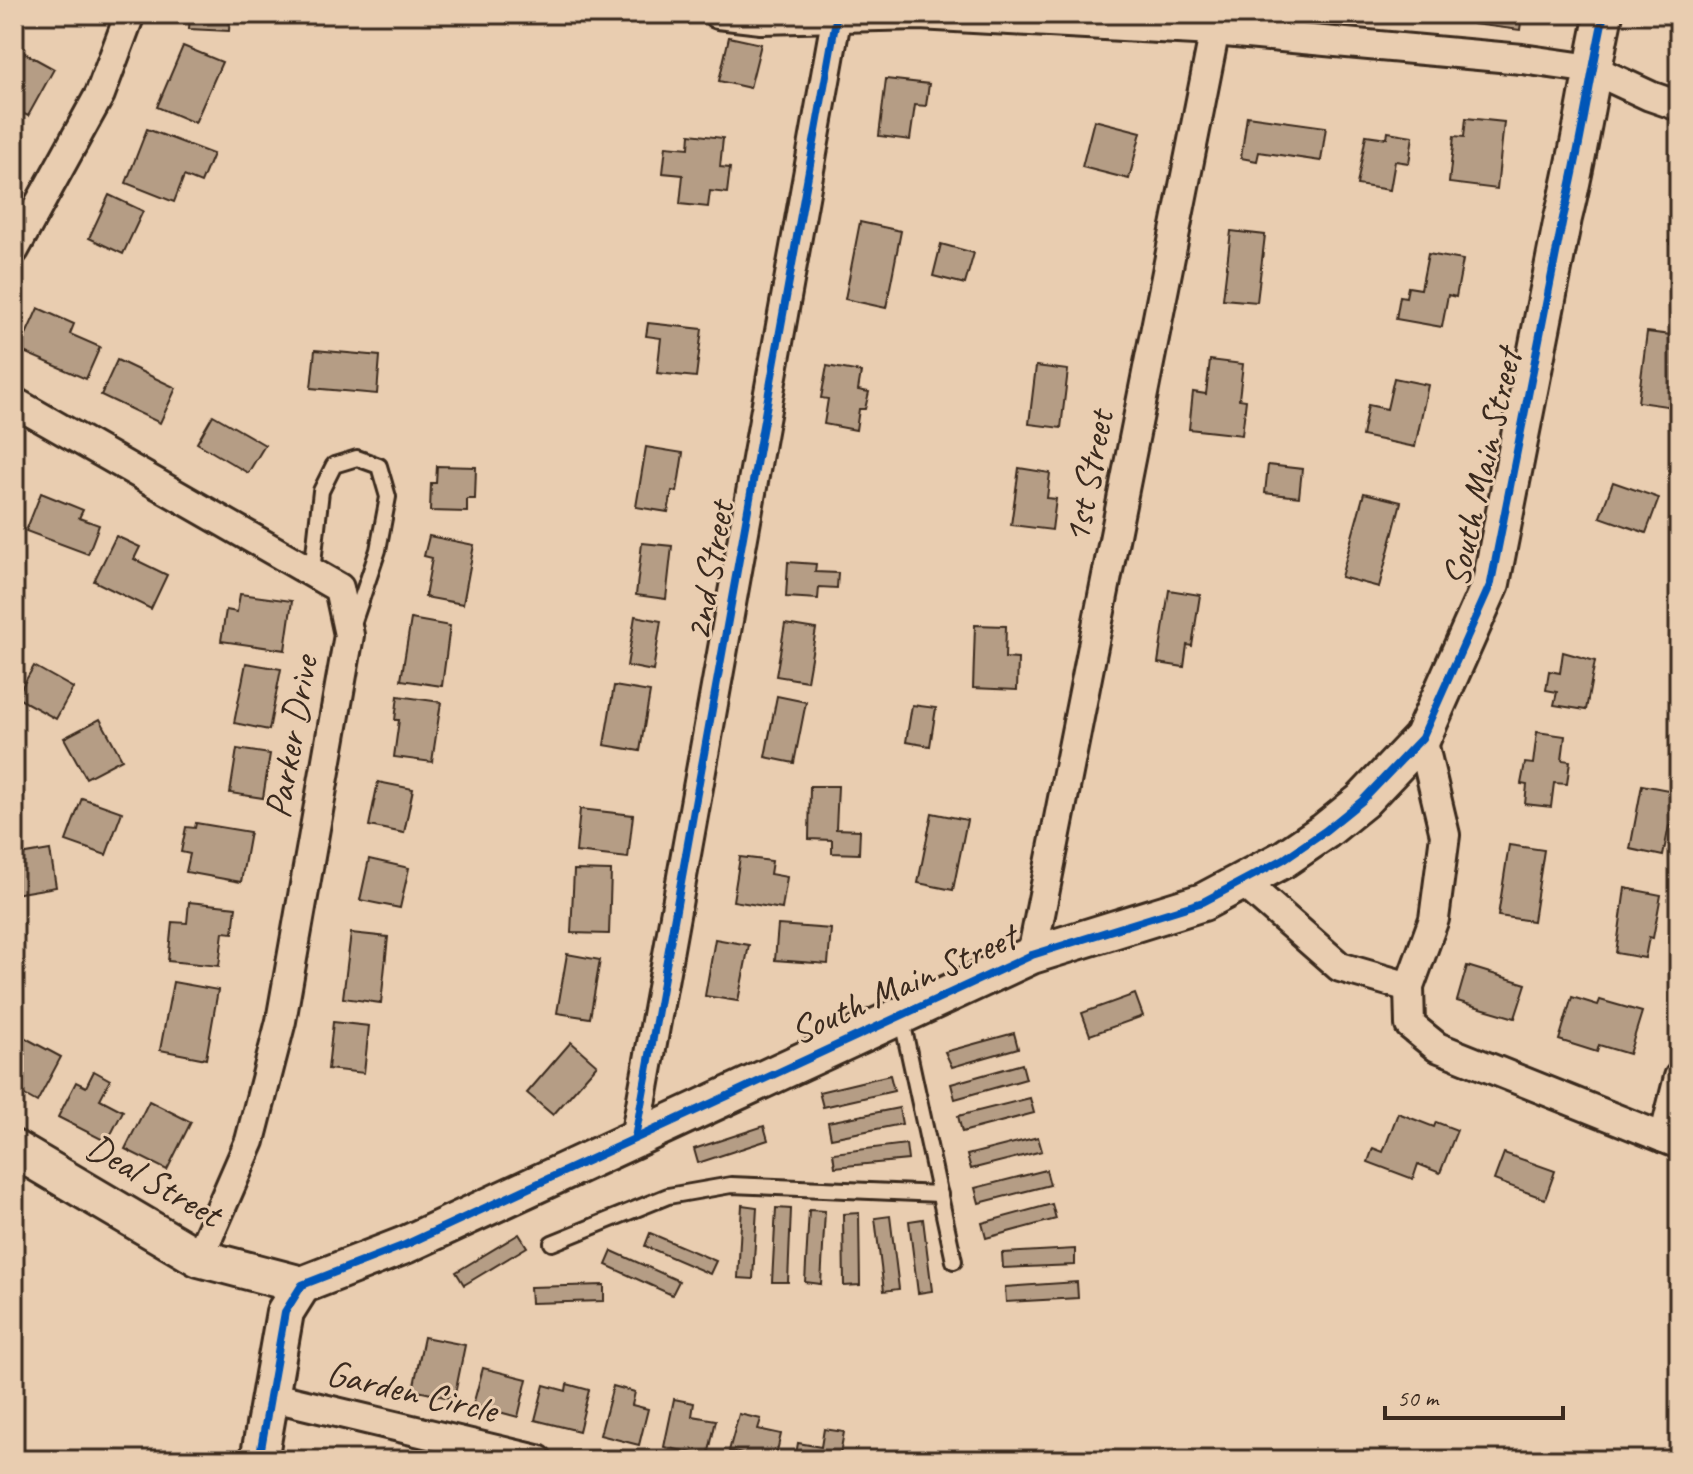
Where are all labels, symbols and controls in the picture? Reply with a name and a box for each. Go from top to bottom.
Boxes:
street label: South Main Street [1432,339,1533,591]
street label: 1st Street [1052,403,1124,547]
street label: 2nd Street [674,494,745,644]
street label: Parker Drive [254,650,329,822]
street label: South Main Street [783,911,1028,1055]
street label: Deal Street [78,1123,233,1239]
street label: Garden Circle [322,1349,504,1434]
scale bar [1385,1370,1563,1420]
text: 50 m [1397,1383,1440,1413]

